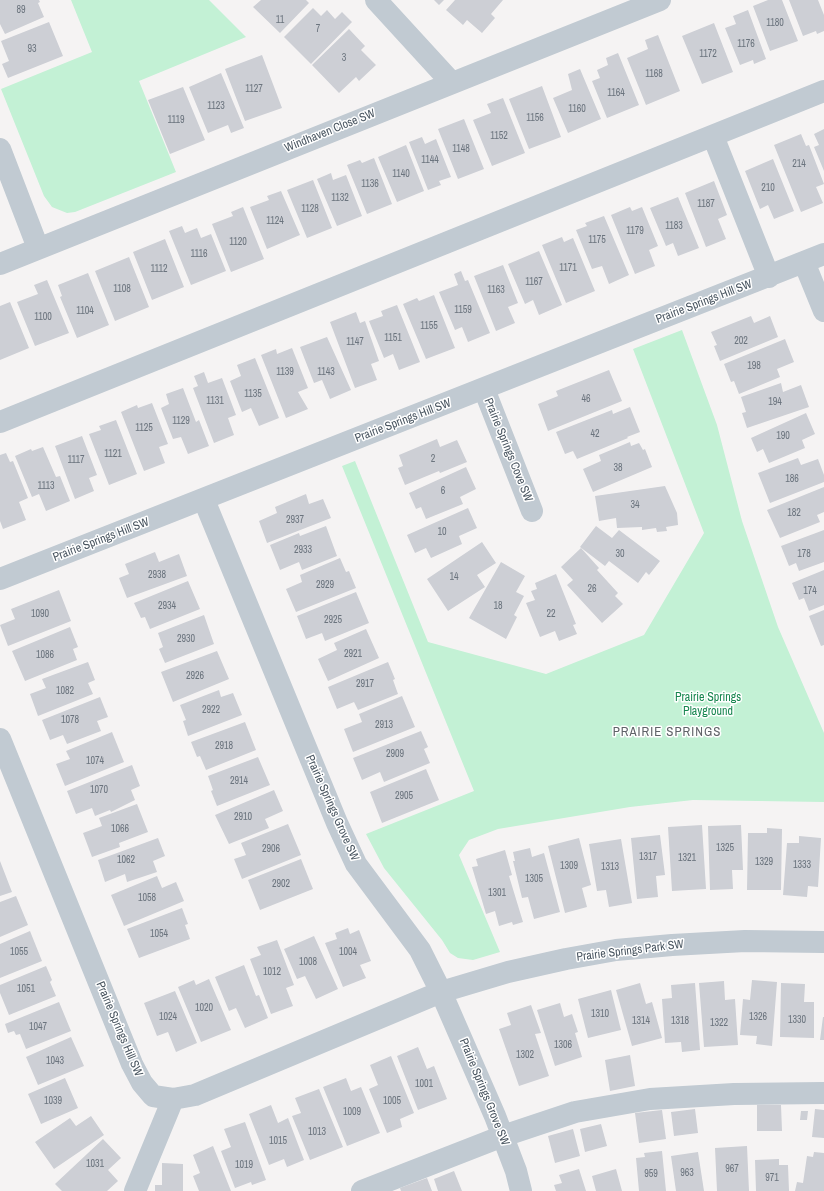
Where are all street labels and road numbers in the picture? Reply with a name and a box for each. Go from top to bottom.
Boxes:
street label: Windhaven Close SW [283,106,377,156]
street label: Prairie Springs Hill SW [654,277,754,327]
street label: Prairie Springs Hill SW [353,396,453,446]
street label: Prairie Springs Cove SW [481,396,535,504]
street label: Prairie Springs Hill SW [51,515,151,565]
street label: Prairie Springs Grove SW [302,753,362,863]
street label: Prairie Springs Park SW [576,937,684,965]
street label: Prairie Springs Hill SW [93,979,145,1079]
street label: Prairie Springs Grove SW [456,1036,512,1148]

